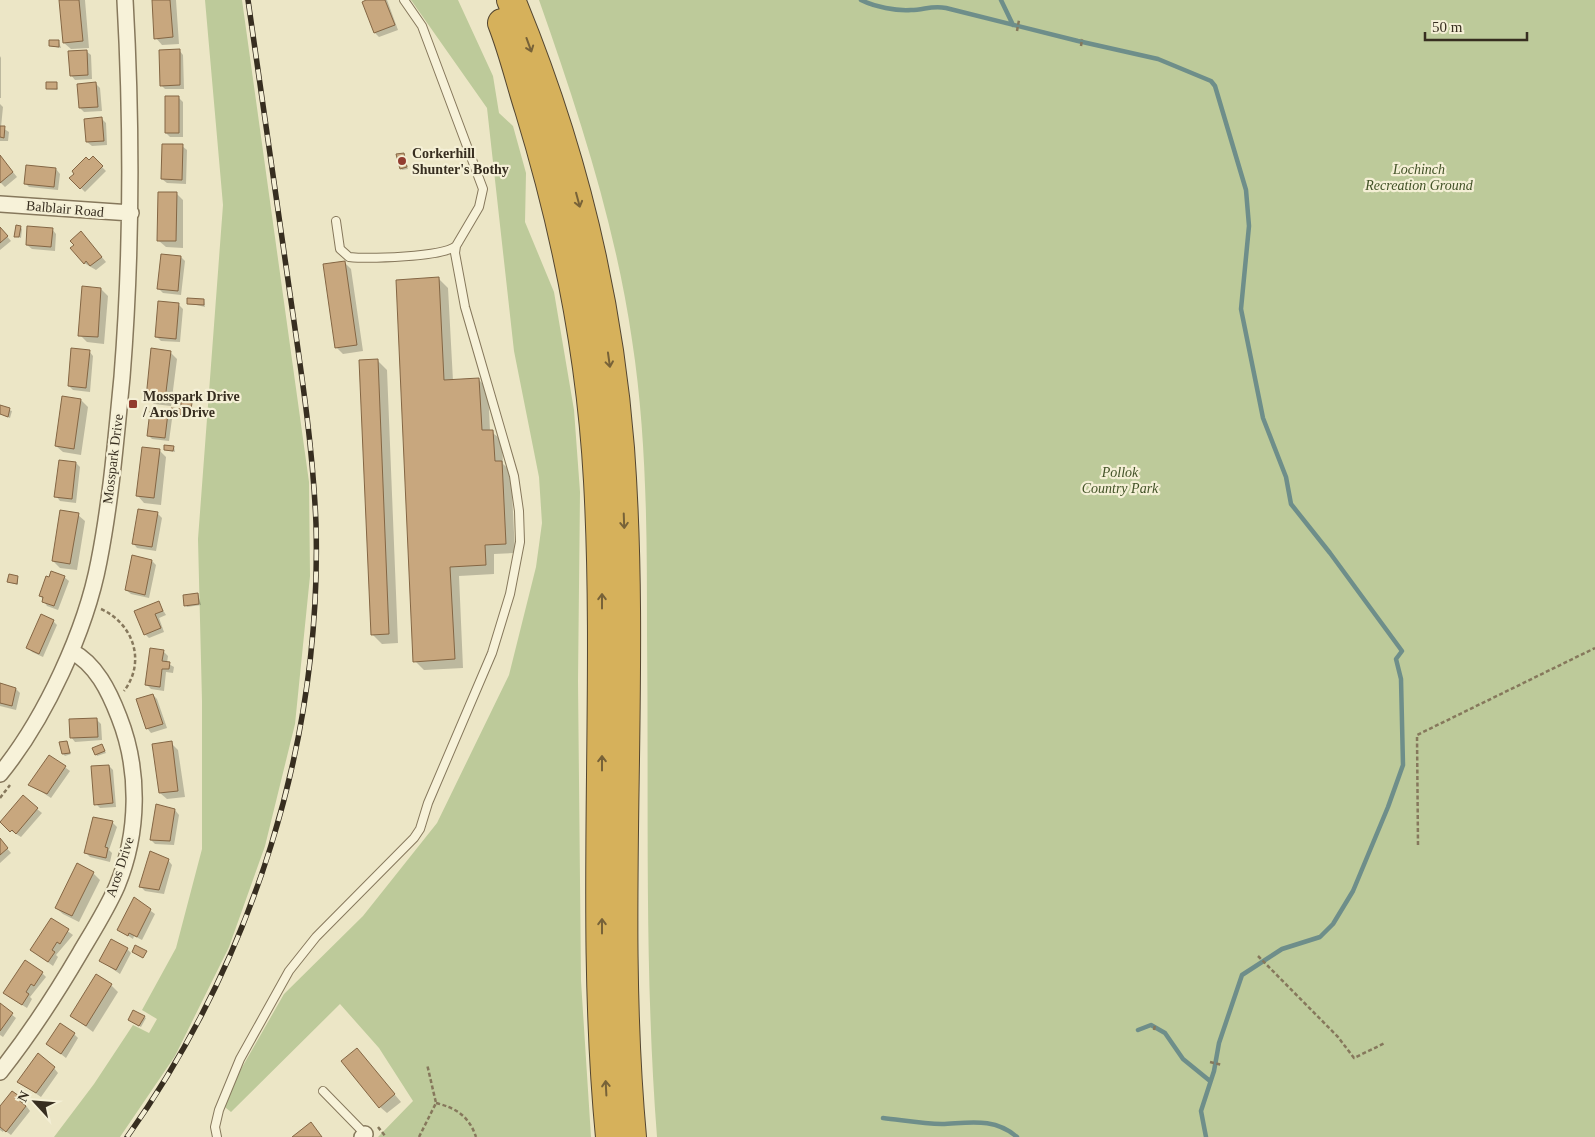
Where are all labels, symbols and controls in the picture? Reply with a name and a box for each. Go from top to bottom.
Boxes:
scale bar [1425,10,1528,42]
text: 50 m [1432,19,1463,35]
one-way arrow [525,37,534,53]
place label: Corkerhill Shunter's Bothy [412,146,509,177]
marker: Corkerhill Shunter's Bothy [396,155,408,167]
park label: Lochinch Recreation Ground [1364,162,1474,193]
one-way arrow [574,192,583,208]
street label: Balblair Road [25,198,105,220]
one-way arrow [604,351,614,367]
place label: Mosspark Drive / Aros Drive [142,389,240,420]
marker: Mosspark Drive / Aros Drive [127,398,139,410]
street label: Mosspark Drive [100,413,126,505]
park label: Pollok Country Park [1082,465,1159,496]
one-way arrow [619,513,628,529]
one-way arrow [597,593,607,610]
one-way arrow [597,756,607,772]
street label: Aros Drive [103,835,137,899]
one-way arrow [597,918,607,934]
north arrow [10,1077,60,1127]
one-way arrow [601,1081,610,1097]
text: N [15,1089,33,1104]

